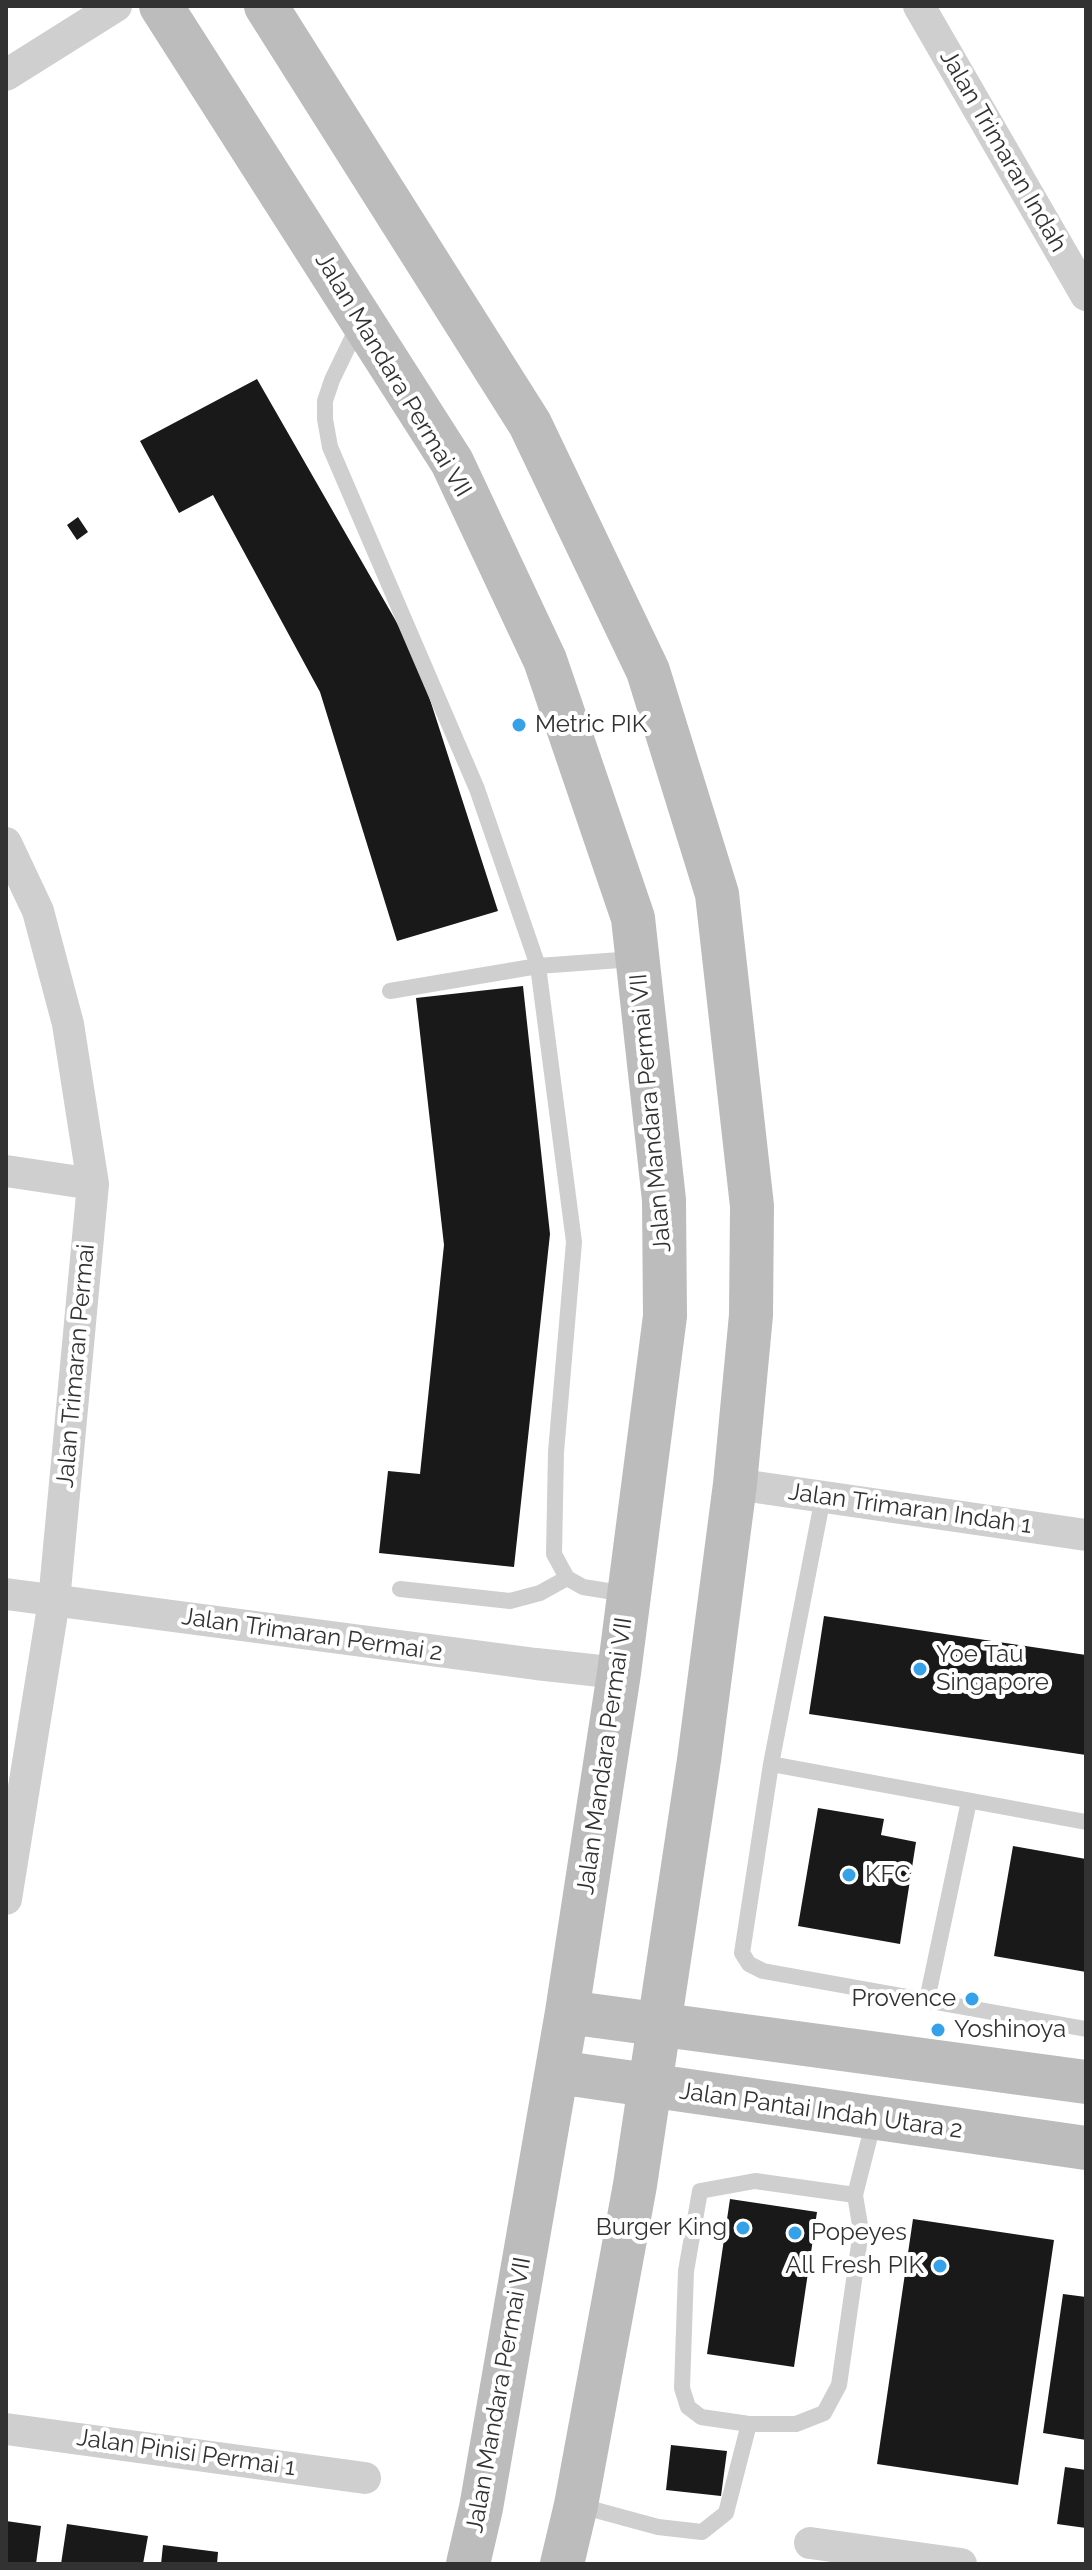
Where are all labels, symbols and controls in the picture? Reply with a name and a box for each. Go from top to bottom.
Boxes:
street label: Jalan Trimaran Indah [933,45,1073,257]
street label: Jalan Mandara Permai VII [309,248,477,502]
place label: Metric PIK [535,711,647,739]
marker: Metric PIK [510,716,528,734]
street label: Jalan Mandara Permai VII [624,972,678,1254]
street label: Jalan Trimaran Permai [51,1243,101,1489]
street label: Jalan Trimaran Indah 1 [787,1478,1033,1540]
street label: Jalan Trimaran Permai 2 [180,1602,444,1668]
street label: Jalan Mandara Permai VII [571,1616,639,1896]
place label: Yoe Tau Singapore [936,1641,1049,1697]
marker: Yoe Tau Singapore [911,1660,929,1678]
place label: KFC [865,1861,911,1889]
marker: KFC [840,1866,858,1884]
place label: Provence [852,1985,956,2013]
marker: Provence [963,1990,981,2008]
place label: Yoshinoya [954,2016,1066,2044]
marker: Yoshinoya [929,2021,947,2039]
street label: Jalan Pantai Indah Utara 2 [678,2077,964,2145]
place label: Burger King [596,2214,727,2242]
marker: Burger King [734,2219,752,2237]
place label: Popeyes [811,2219,907,2247]
marker: Popeyes [786,2224,804,2242]
place label: All Fresh PIK [785,2252,924,2280]
street label: Jalan Mandara Permai VII [461,2255,537,2535]
marker: All Fresh PIK [931,2257,949,2275]
street label: Jalan Pinisi Permai 1 [75,2423,297,2483]

